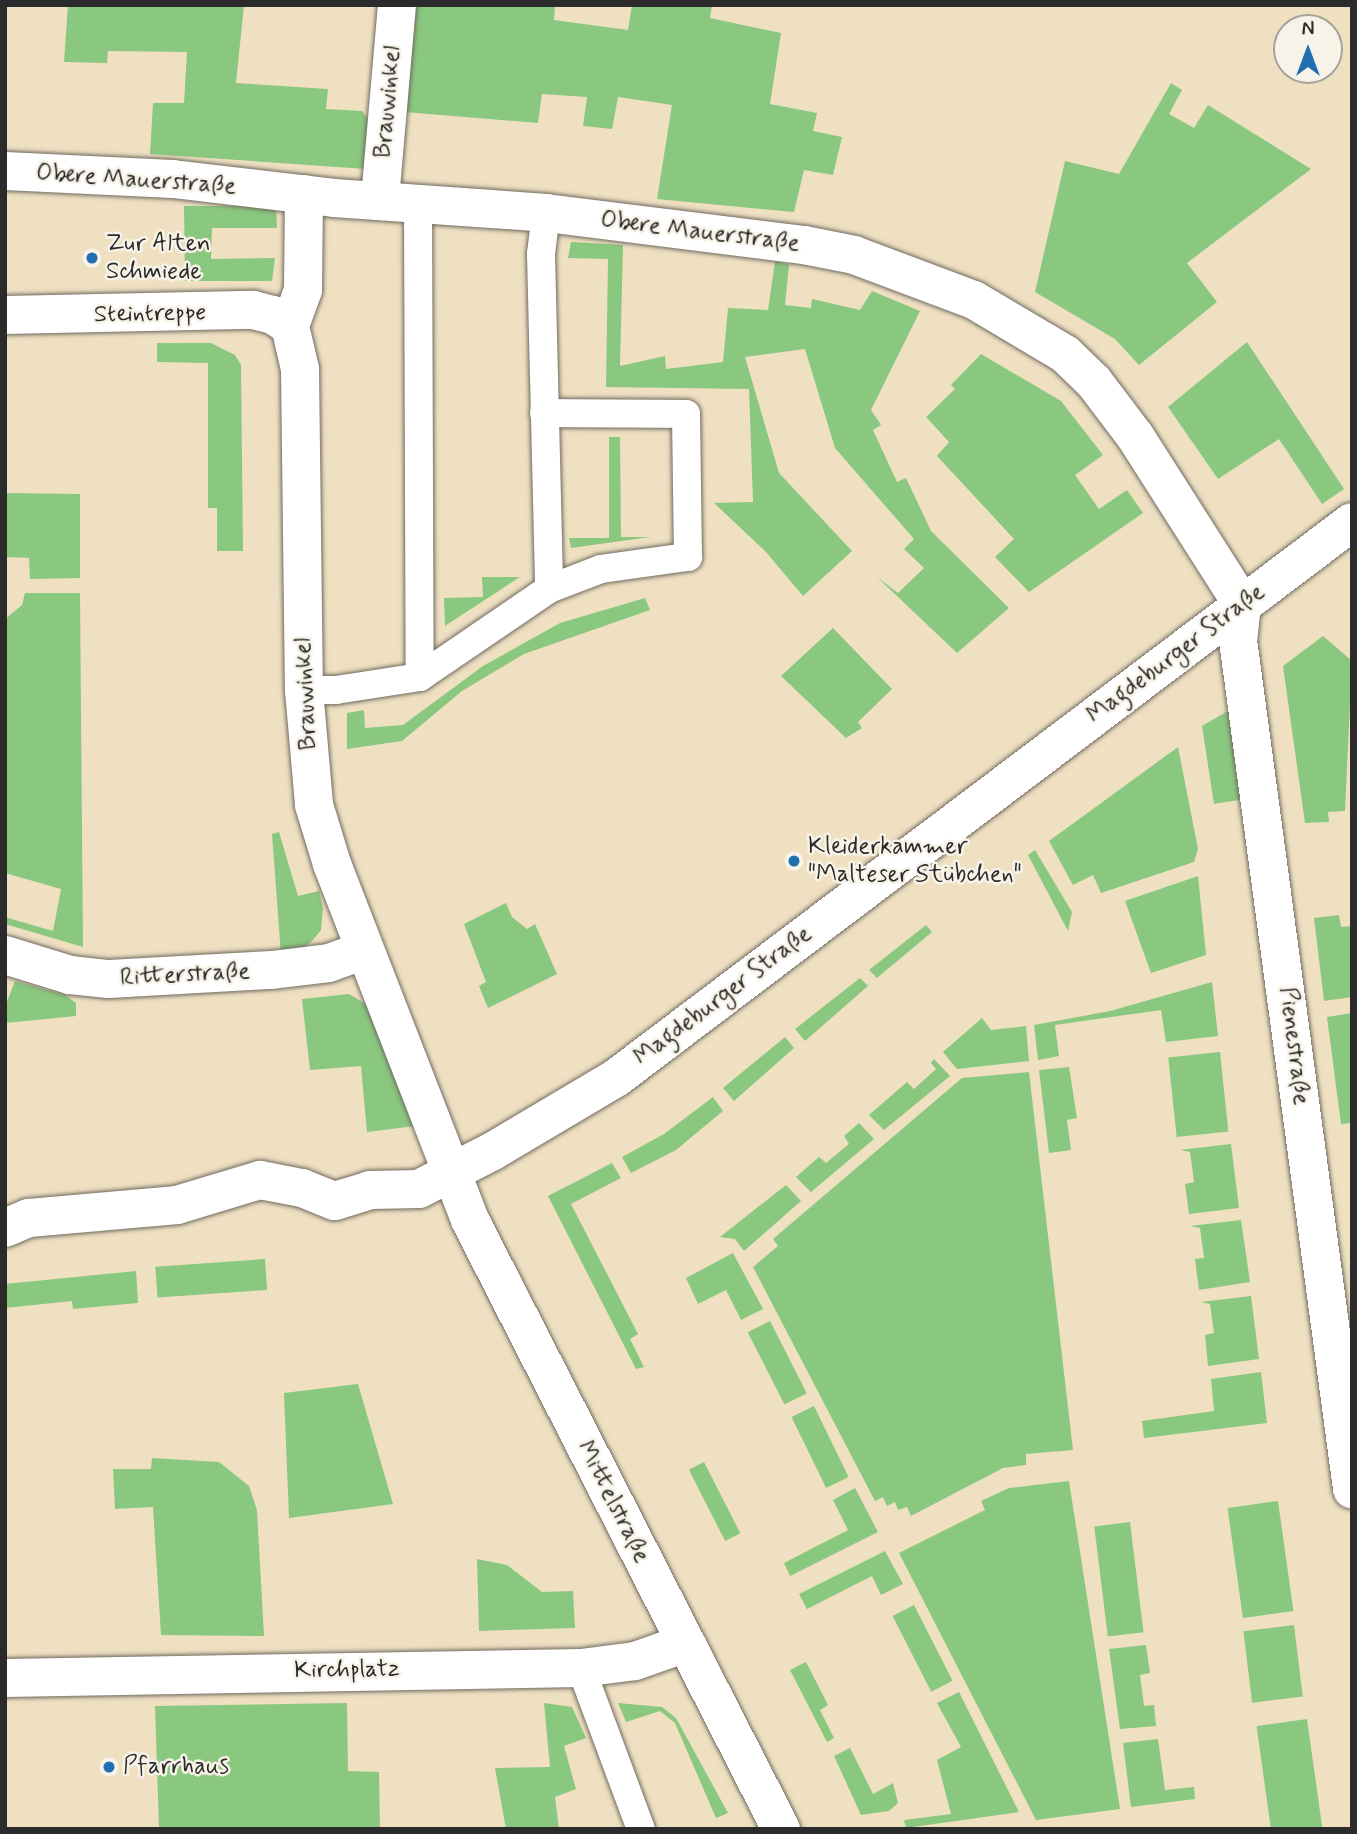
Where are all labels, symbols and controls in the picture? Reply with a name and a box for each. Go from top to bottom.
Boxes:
north arrow [1273,14,1343,84]
text: N [1302,17,1314,42]
street label: Brauwinkel [369,45,407,159]
street label: Obere Mauerstraße [38,159,234,201]
street label: Obere Mauerstraße [602,206,798,258]
place label: Zur Alten Schmiede [106,230,212,286]
marker: Zur Alten Schmiede [84,250,100,266]
street label: Steintreppe [94,299,206,329]
street label: Magdeburger Straße [1082,578,1270,730]
street label: Brauwinkel [289,637,323,751]
place label: Kleiderkammer "Malteser Stübchen" [808,833,1016,889]
marker: Kleiderkammer "Malteser Stübchen" [786,853,802,869]
street label: Magdeburger Straße [629,920,817,1072]
street label: Ritterstraße [119,957,251,993]
street label: Pienestraße [1272,985,1316,1107]
street label: Mittelstraße [570,1436,656,1568]
street label: Kirchplatz [294,1655,400,1685]
place label: Pfarrhaus [123,1753,229,1781]
marker: Pfarrhaus [101,1759,117,1775]

